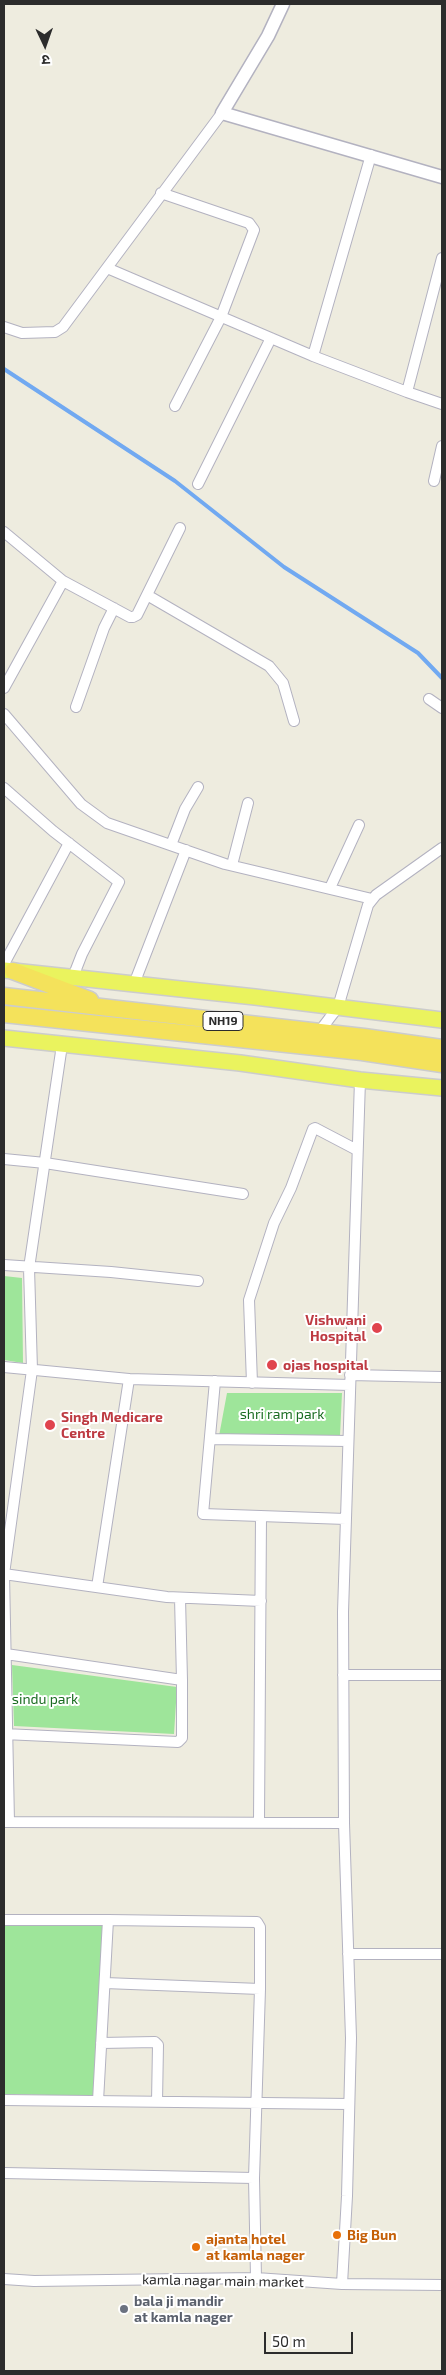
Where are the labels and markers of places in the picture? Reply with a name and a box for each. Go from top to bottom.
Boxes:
place label: Vishwani Hospital [305,1312,366,1344]
marker: Vishwani Hospital [370,1321,384,1335]
place label: ojas hospital [283,1357,368,1373]
marker: ojas hospital [265,1358,279,1372]
place label: Singh Medicare Centre [61,1409,163,1441]
marker: Singh Medicare Centre [43,1418,57,1432]
place label: Big Bun [347,2227,397,2243]
marker: Big Bun [331,2229,343,2241]
place label: ajanta hotel at kamla nager [206,2231,305,2264]
marker: ajanta hotel at kamla nager [190,2241,202,2253]
place label: bala ji mandir at kamla nager [134,2293,233,2326]
marker: bala ji mandir at kamla nager [118,2303,130,2315]

